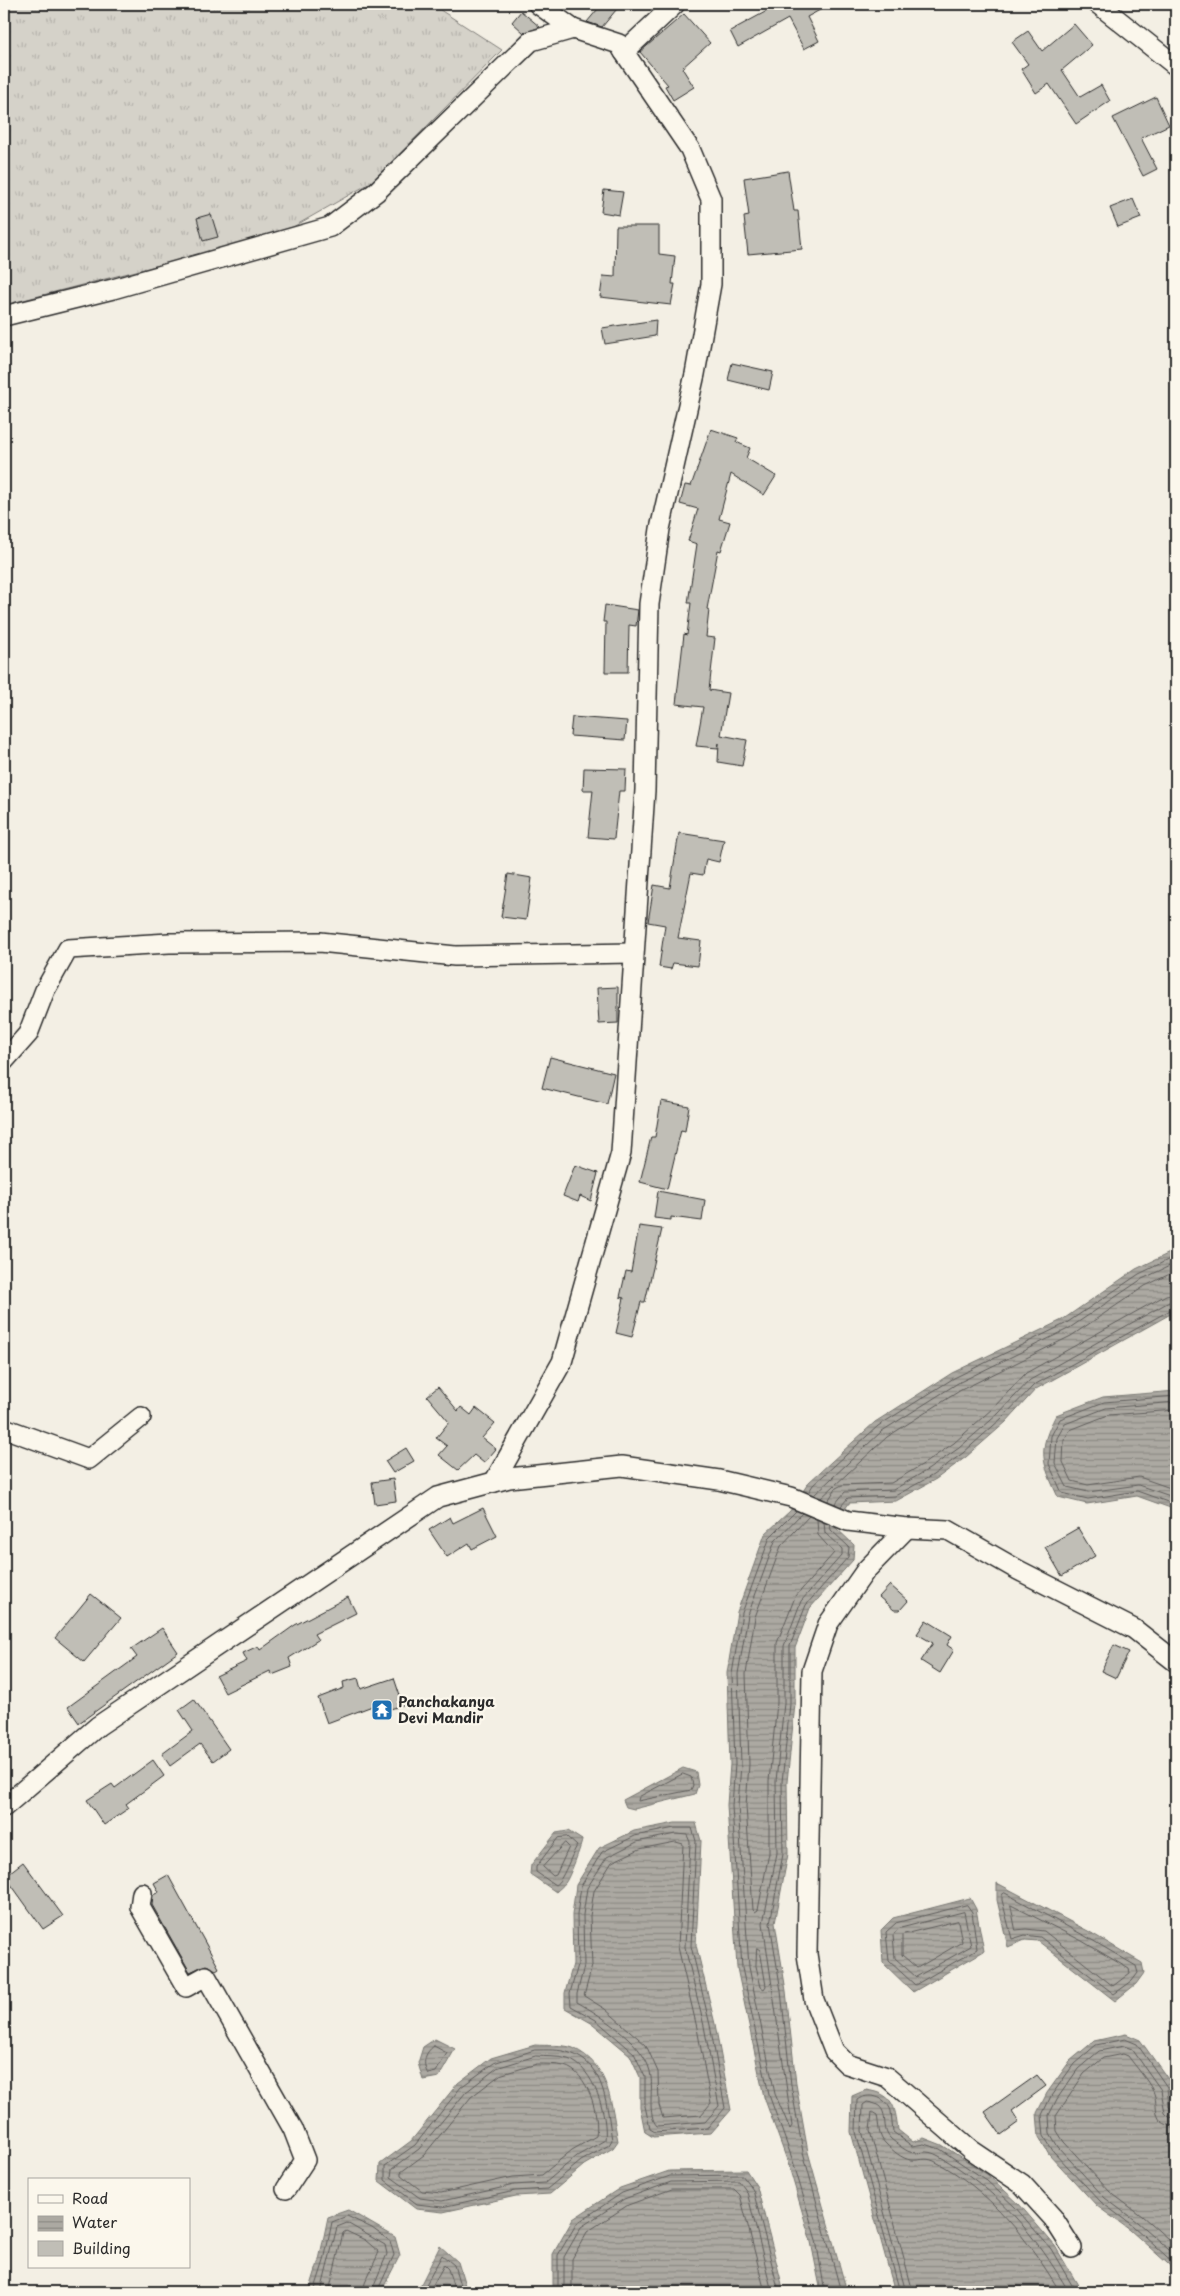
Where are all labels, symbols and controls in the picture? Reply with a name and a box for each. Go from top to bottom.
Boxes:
place label: Panchakanya Devi Mandir [398,1691,495,1728]
temple icon: Panchakanya Devi Mandir [370,1698,394,1722]
legend [28,2178,190,2268]
text: Road [72,2186,108,2209]
text: Water [72,2210,117,2233]
text: Building [72,2236,131,2259]

